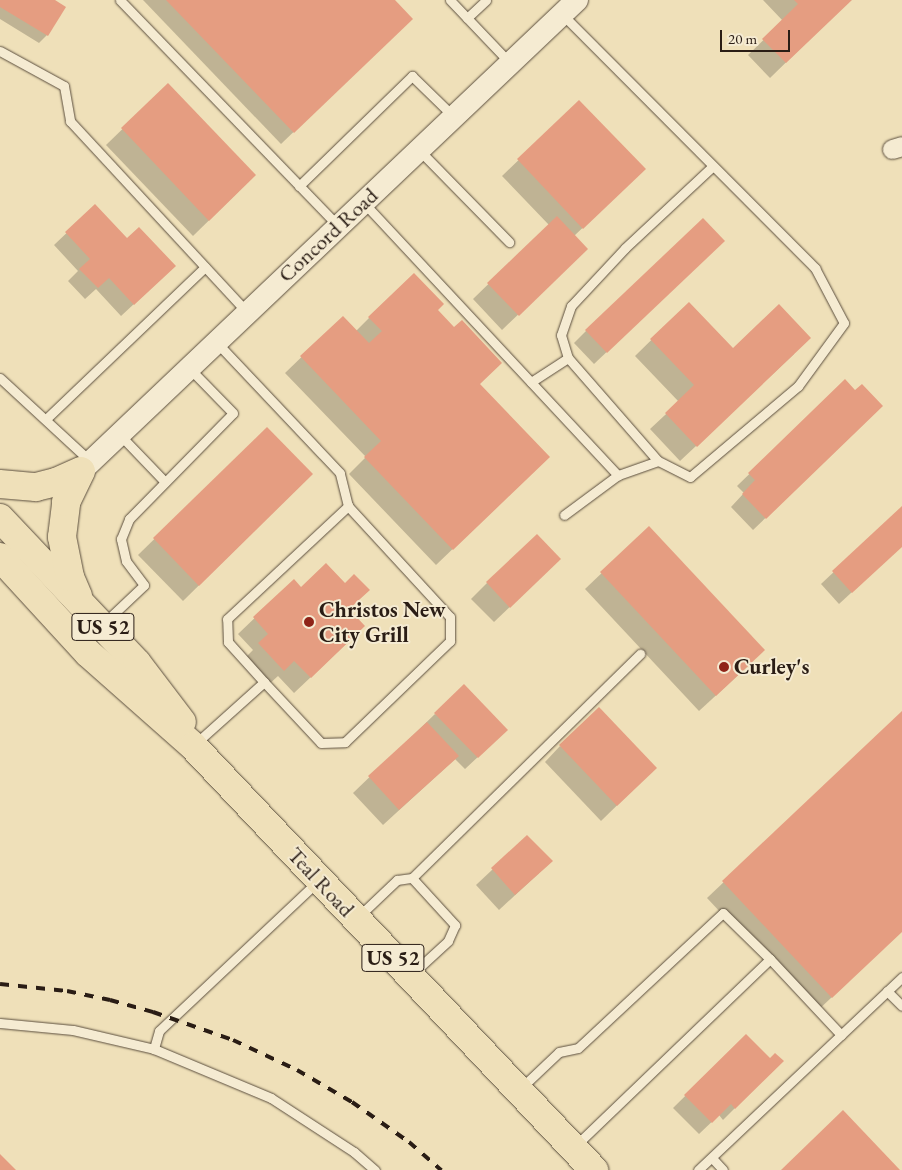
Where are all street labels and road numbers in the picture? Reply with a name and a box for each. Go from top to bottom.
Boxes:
street label: Concord Road [273,182,383,288]
road number: US 52 [70,608,136,646]
street label: Teal Road [282,842,360,922]
road number: US 52 [360,940,426,976]

